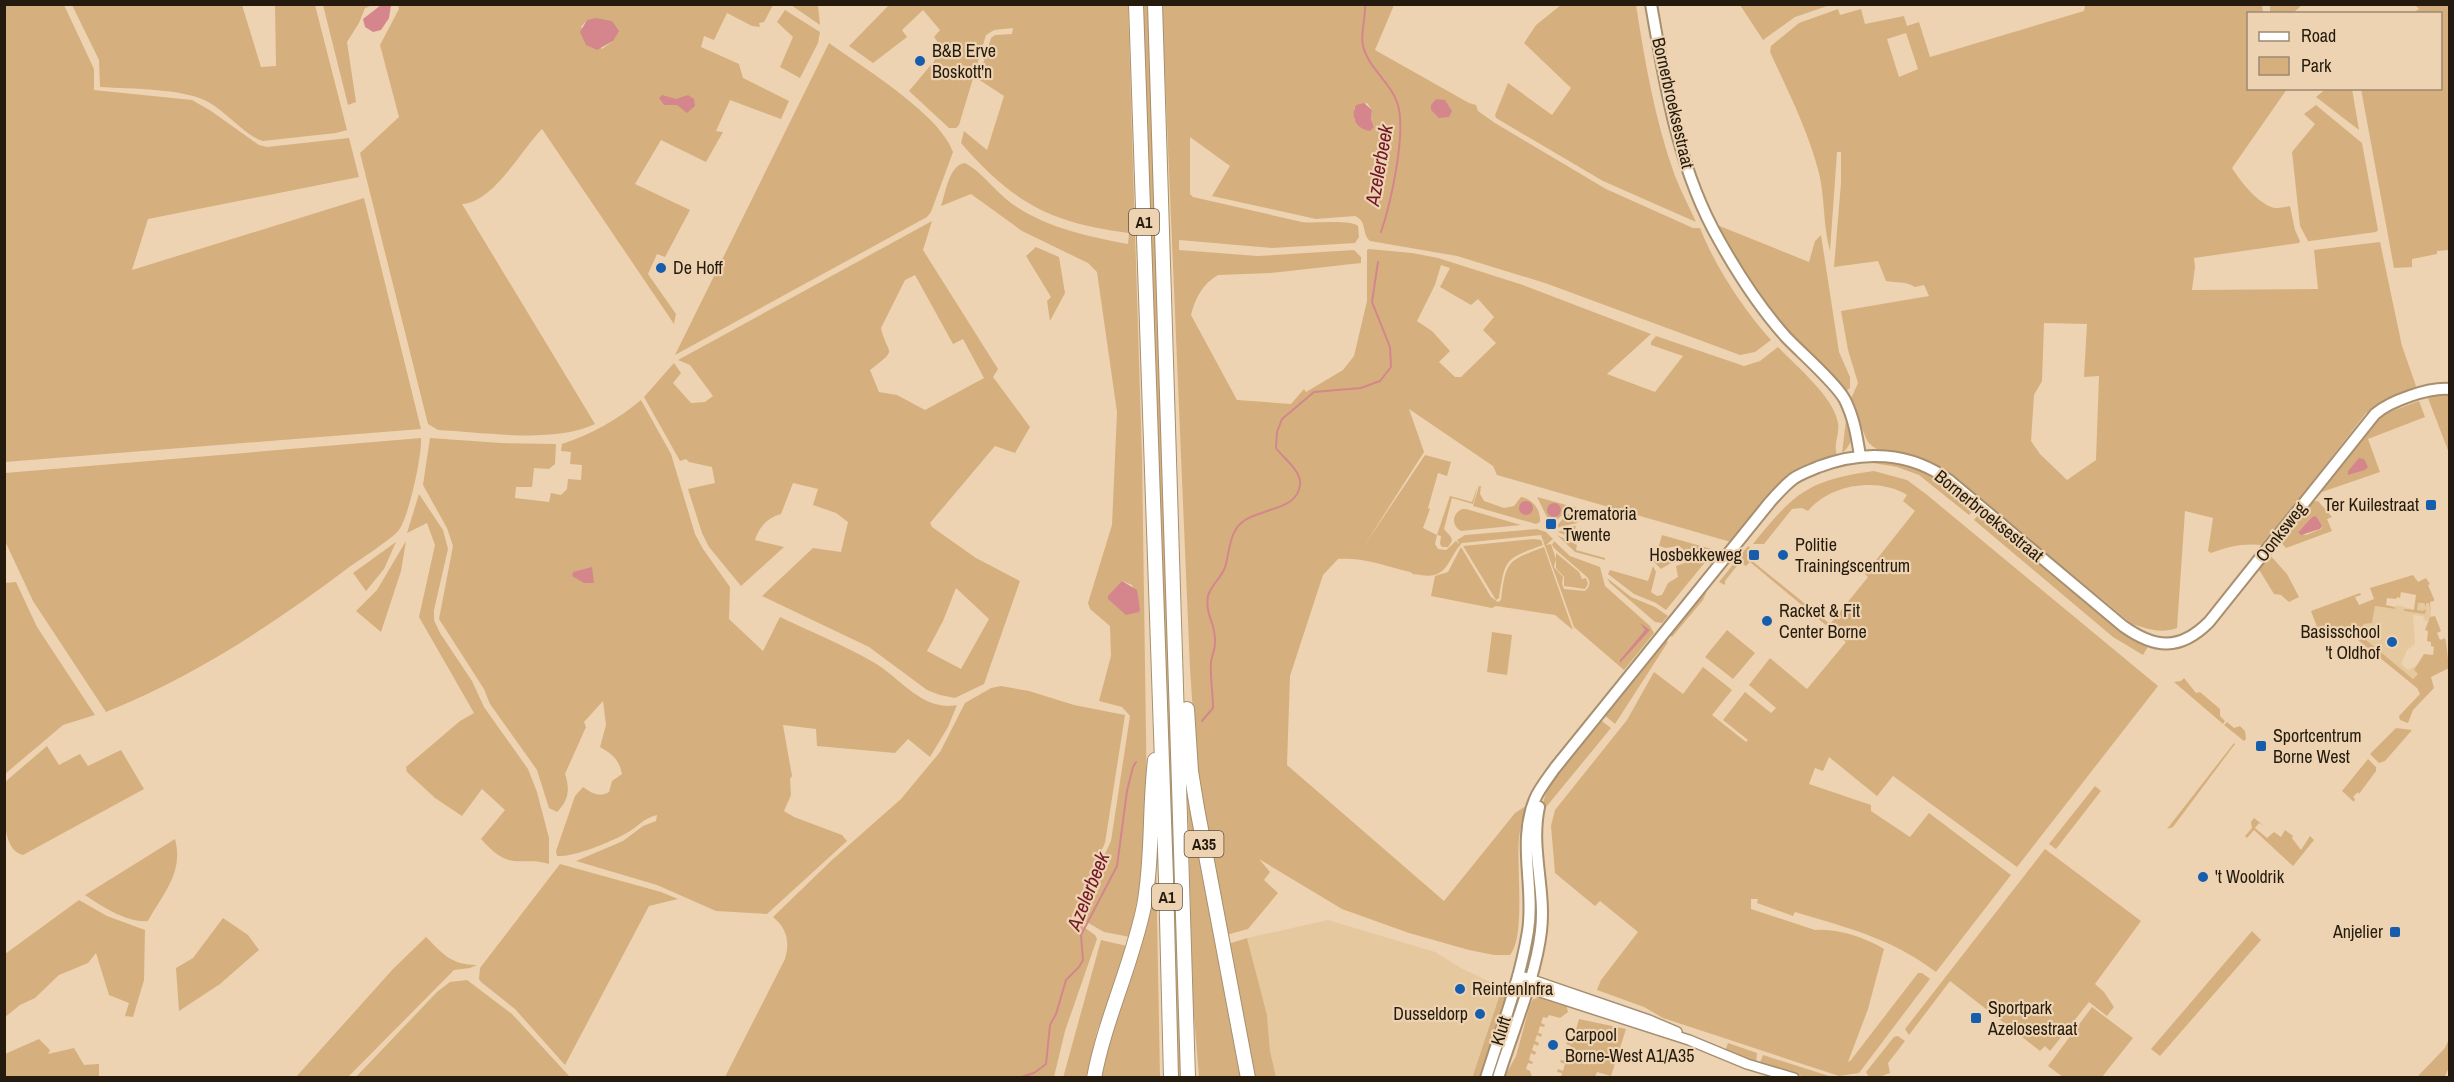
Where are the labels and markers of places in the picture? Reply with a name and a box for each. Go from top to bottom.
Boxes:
place label: B&B Erve Boskott'n [932,38,996,84]
marker: B&B Erve Boskott'n [913,54,927,68]
place label: De Hoff [673,255,723,280]
marker: De Hoff [654,261,668,275]
place label: Ter Kuilestraat [2324,492,2419,517]
marker: Ter Kuilestraat [2424,498,2438,512]
place label: Crematoria Twente [1563,501,1637,547]
marker: Crematoria Twente [1544,517,1558,531]
place label: Politie Trainingscentrum [1795,532,1910,578]
place label: Hosbekkeweg [1649,542,1743,567]
marker: Hosbekkeweg [1747,548,1761,562]
marker: Politie Trainingscentrum [1776,548,1790,562]
place label: Racket & Fit Center Borne [1779,598,1867,644]
marker: Racket & Fit Center Borne [1760,614,1774,628]
place label: Basisschool 't Oldhof [2300,619,2381,665]
marker: Basisschool 't Oldhof [2385,635,2399,649]
place label: Sportcentrum Borne West [2273,723,2362,769]
marker: Sportcentrum Borne West [2254,739,2268,753]
place label: 't Wooldrik [2215,864,2285,889]
marker: 't Wooldrik [2196,870,2210,884]
place label: Anjelier [2332,919,2383,944]
marker: Anjelier [2388,925,2402,939]
place label: ReintenInfra [1472,976,1553,1001]
marker: ReintenInfra [1453,982,1467,996]
place label: Sportpark Azelosestraat [1987,995,2077,1041]
place label: Dusseldorp [1393,1001,1468,1026]
marker: Dusseldorp [1473,1007,1487,1021]
marker: Sportpark Azelosestraat [1969,1011,1983,1025]
place label: Carpool Borne-West A1/A35 [1565,1022,1694,1068]
marker: Carpool Borne-West A1/A35 [1546,1038,1560,1052]

